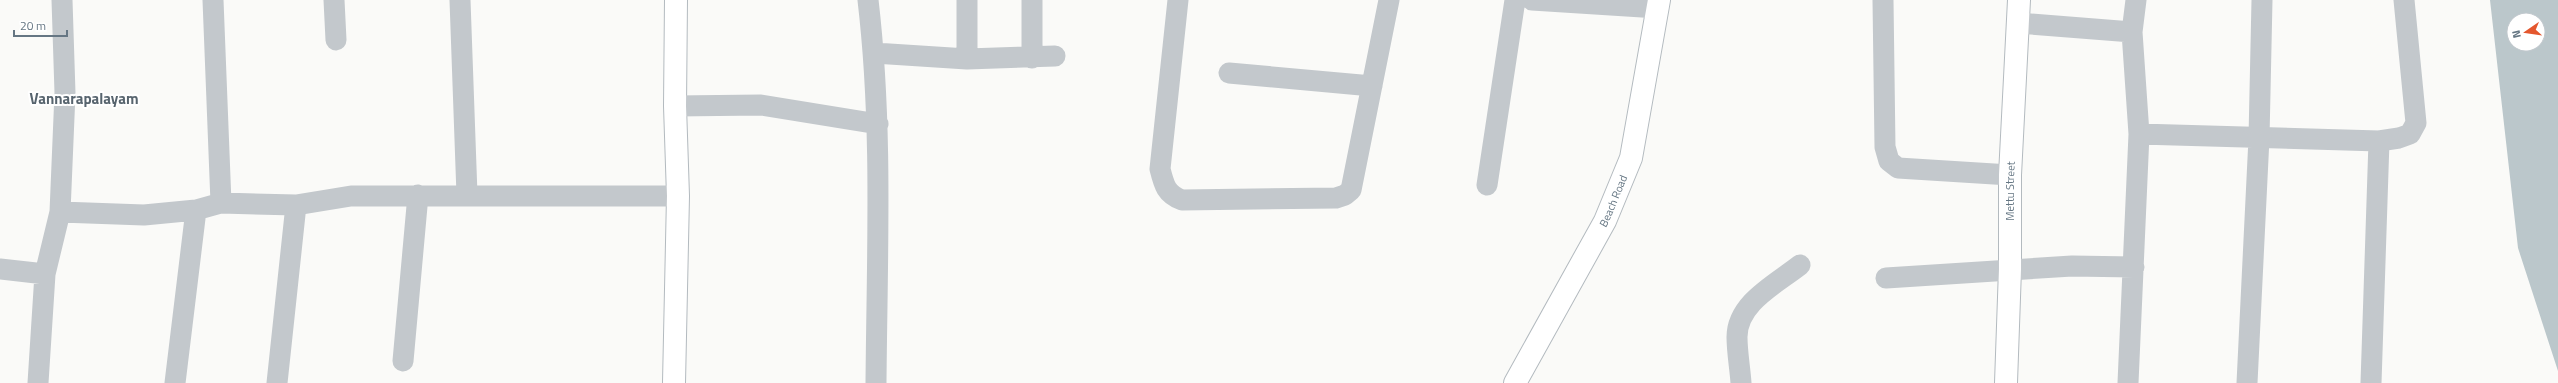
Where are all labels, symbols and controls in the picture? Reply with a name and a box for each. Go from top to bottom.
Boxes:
scale bar [14,12,67,38]
north arrow [2506,12,2546,52]
text: 20 m [20,16,46,35]
text: N [2508,29,2525,40]
district label: Vannarapalayam [30,87,138,110]
street label: Mettu Street [2002,161,2019,221]
street label: Beach Road [1595,172,1631,230]

